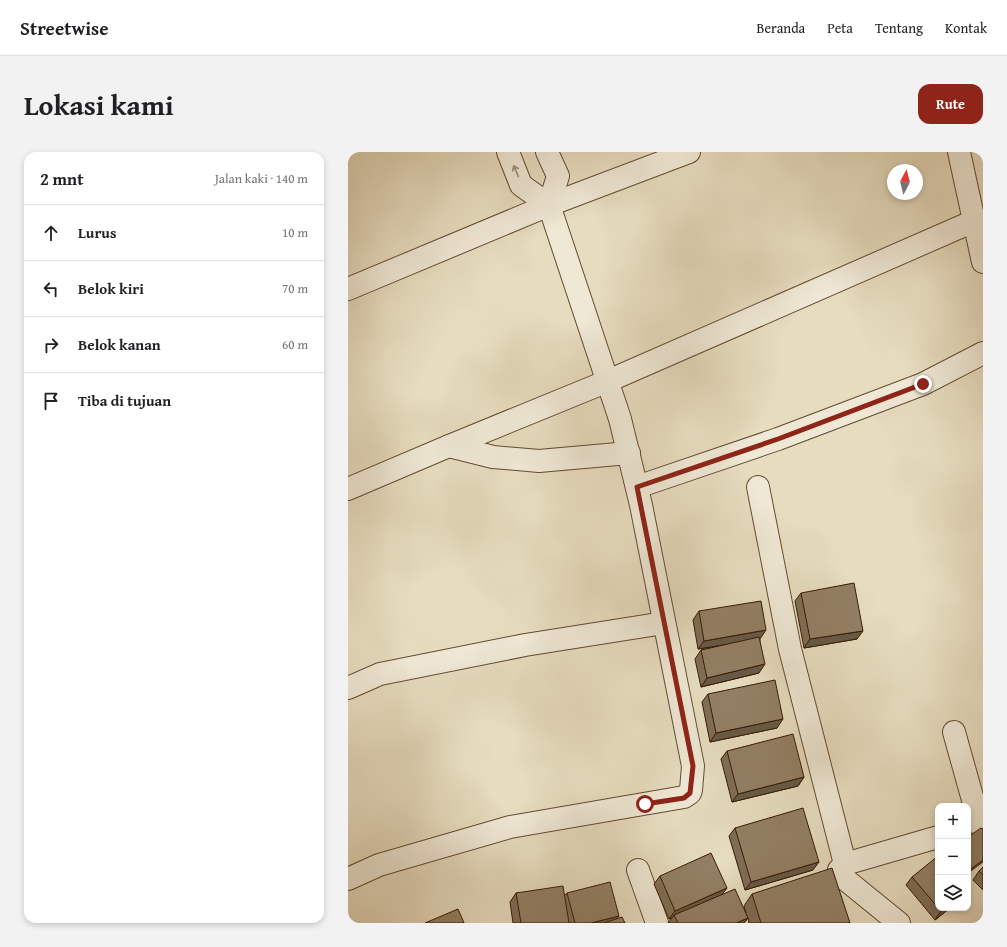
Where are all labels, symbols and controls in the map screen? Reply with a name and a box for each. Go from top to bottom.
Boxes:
text: Streetwise [20,14,109,42]
text: Beranda [757,18,805,38]
text: Peta [827,18,853,38]
text: Tentang [875,18,923,38]
text: Kontak [945,18,987,38]
text: Lokasi kami [24,84,174,125]
button: Rute [918,84,983,124]
north arrow [887,164,923,200]
text: 2 mnt [40,166,84,191]
one-way arrow [511,166,519,178]
text: Jalan kaki · 140 m [215,169,308,188]
icon: ahead [40,222,62,244]
text: Lurus [78,222,116,243]
text: 10 m [282,223,308,242]
icon: left [40,278,62,300]
text: Belok kiri [78,278,144,299]
text: 70 m [282,279,308,298]
icon: right [40,334,62,356]
text: Belok kanan [78,334,161,355]
text: 60 m [282,335,308,354]
route end [914,375,932,393]
icon: arrive [40,390,62,412]
text: Tiba di tujuan [78,390,171,411]
route start [636,795,654,813]
map controls [935,803,971,911]
button: + [935,803,971,839]
button: − [935,839,971,875]
button: layers [935,875,971,911]

